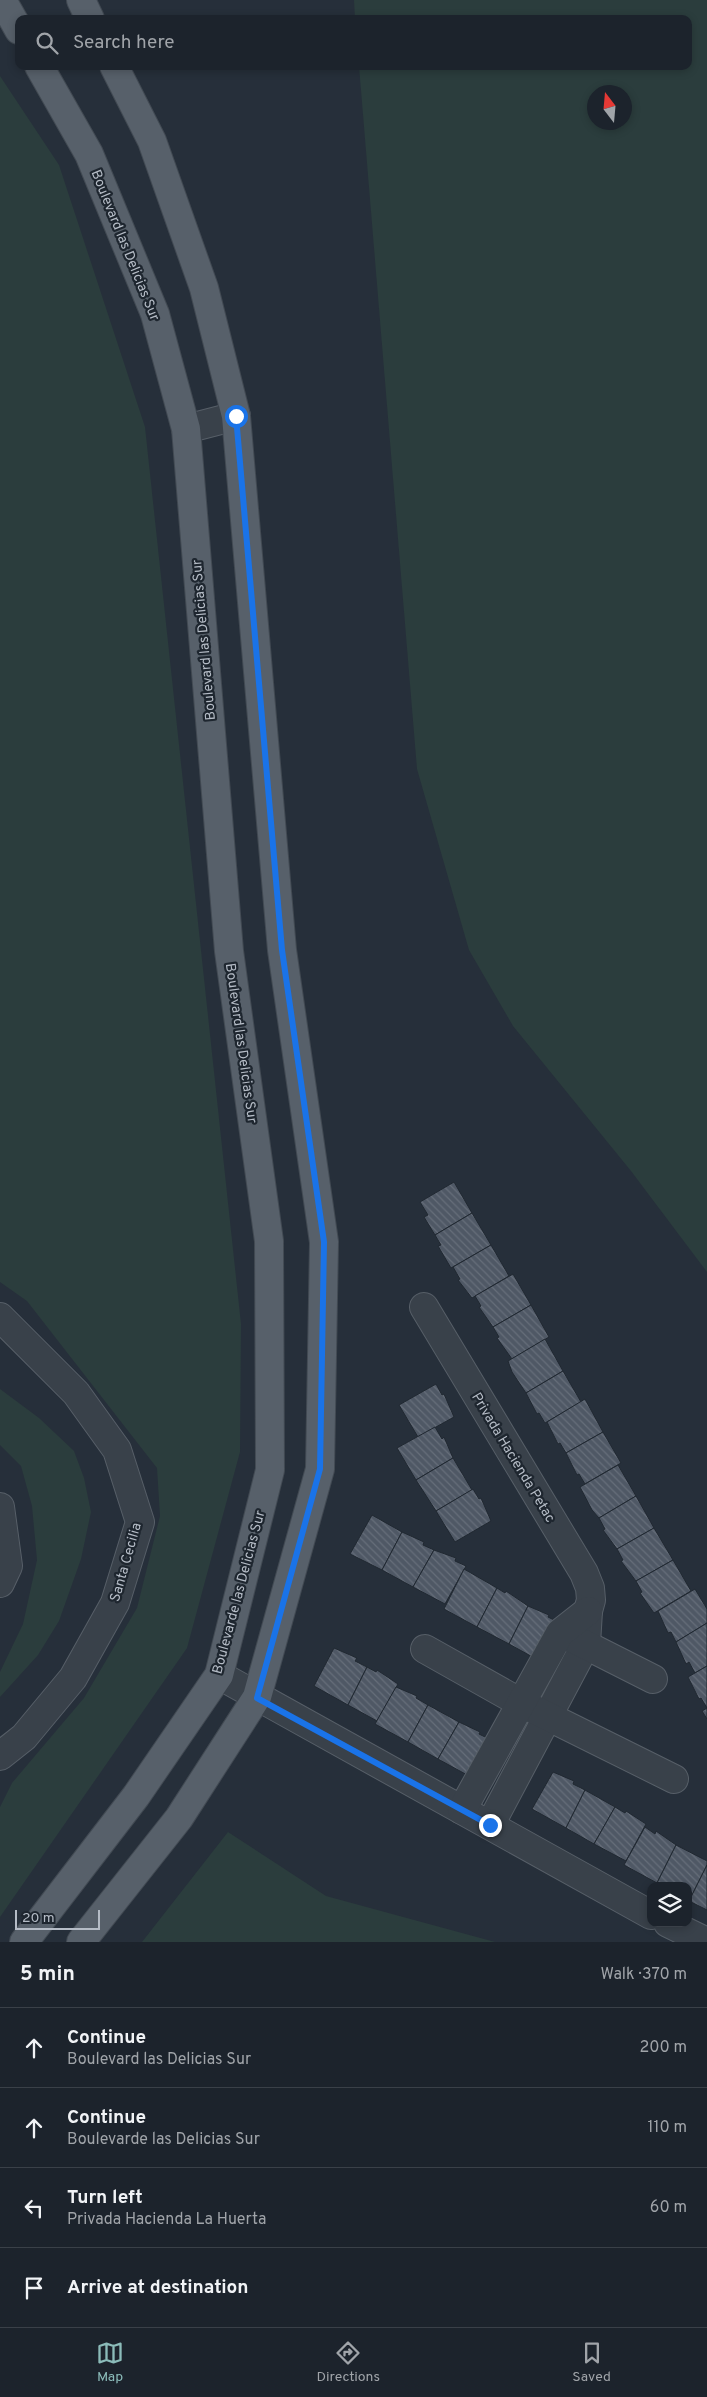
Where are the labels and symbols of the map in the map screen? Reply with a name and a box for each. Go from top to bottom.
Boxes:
north arrow [587,85,632,130]
street label: Boulevard las Delicias Sur [87,168,163,324]
route start [225,405,248,428]
street label: Boulevard las Delicias Sur [189,558,220,721]
street label: Boulevard las Delicias Sur [221,962,260,1125]
street label: Privada Hacienda Petac [467,1390,558,1526]
street label: Boulevarde las Delicias Sur [209,1508,270,1676]
street label: Santa Cecilia [107,1521,146,1604]
route end [479,1814,502,1837]
scale bar [15,1907,100,1930]

